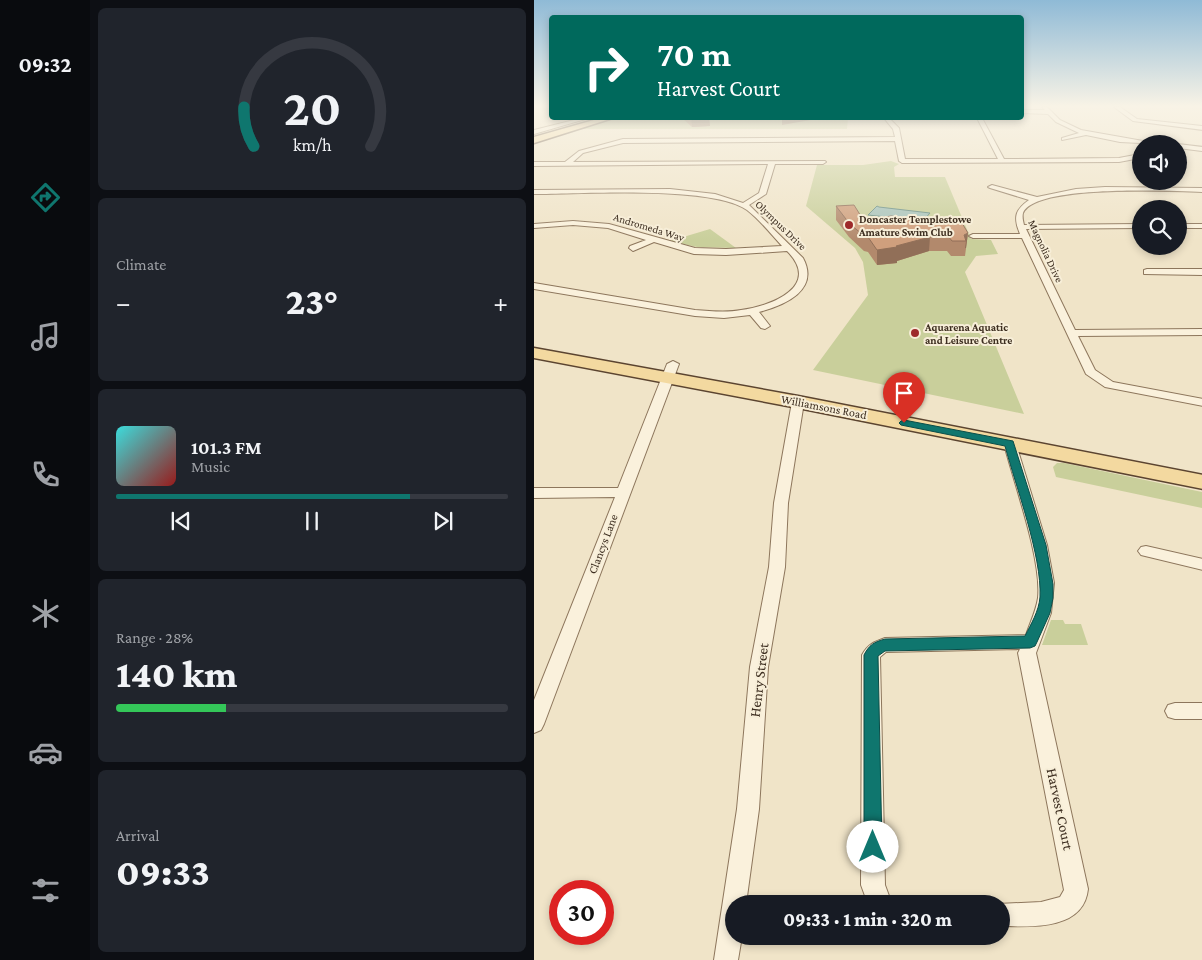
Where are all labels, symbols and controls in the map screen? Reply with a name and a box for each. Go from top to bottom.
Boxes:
icon: right [574,35,639,100]
text: 70 m [657,35,731,74]
text: 09:32 [18,52,72,77]
text: Harvest Court [657,76,780,101]
text: 20 [283,78,341,136]
text: km/h [293,135,332,155]
map controls [1132,135,1187,255]
button: sound [1132,135,1187,190]
icon: directions [28,180,63,215]
street label: Olympus Drive [752,198,809,253]
button: search [1132,200,1187,255]
street label: Andromeda Way [612,211,687,245]
place label: Doncaster Templestowe Amature Swim Club [858,213,971,238]
street label: Magnolia Drive [1025,218,1066,285]
marker: Doncaster Templestowe Amature Swim Club [843,219,855,231]
text: Climate [116,256,166,273]
text: 23° [285,280,339,322]
text: − [116,287,131,318]
text: + [493,287,508,318]
icon: music [28,319,63,354]
place label: Aquarena Aquatic and Leisure Centre [924,321,1012,346]
marker: Aquarena Aquatic and Leisure Centre [909,327,921,339]
pin [883,372,925,423]
icon: arrive [890,379,918,407]
street label: Williamsons Road [780,392,869,422]
text: 101.3 FM [191,437,262,458]
icon: phone [28,457,63,492]
text: Music [191,458,230,475]
icon: previous [167,507,195,535]
icon: pause [298,507,326,535]
icon: next [429,507,457,535]
street label: Clancys Lane [585,512,621,576]
icon: climate [28,596,63,631]
text: Range · 28% [116,629,193,646]
street label: Henry Street [747,641,773,718]
text: 140 km [116,653,237,695]
icon: car [28,735,63,770]
street label: Harvest Court [1043,766,1077,853]
position arrow [846,820,898,872]
text: Arrival [116,827,160,844]
text: 09:33 [116,851,210,893]
icon: filters [28,873,63,908]
speed limit sign: 30 [549,880,614,945]
text: 09:33 · 1 min · 320 m [783,909,952,930]

